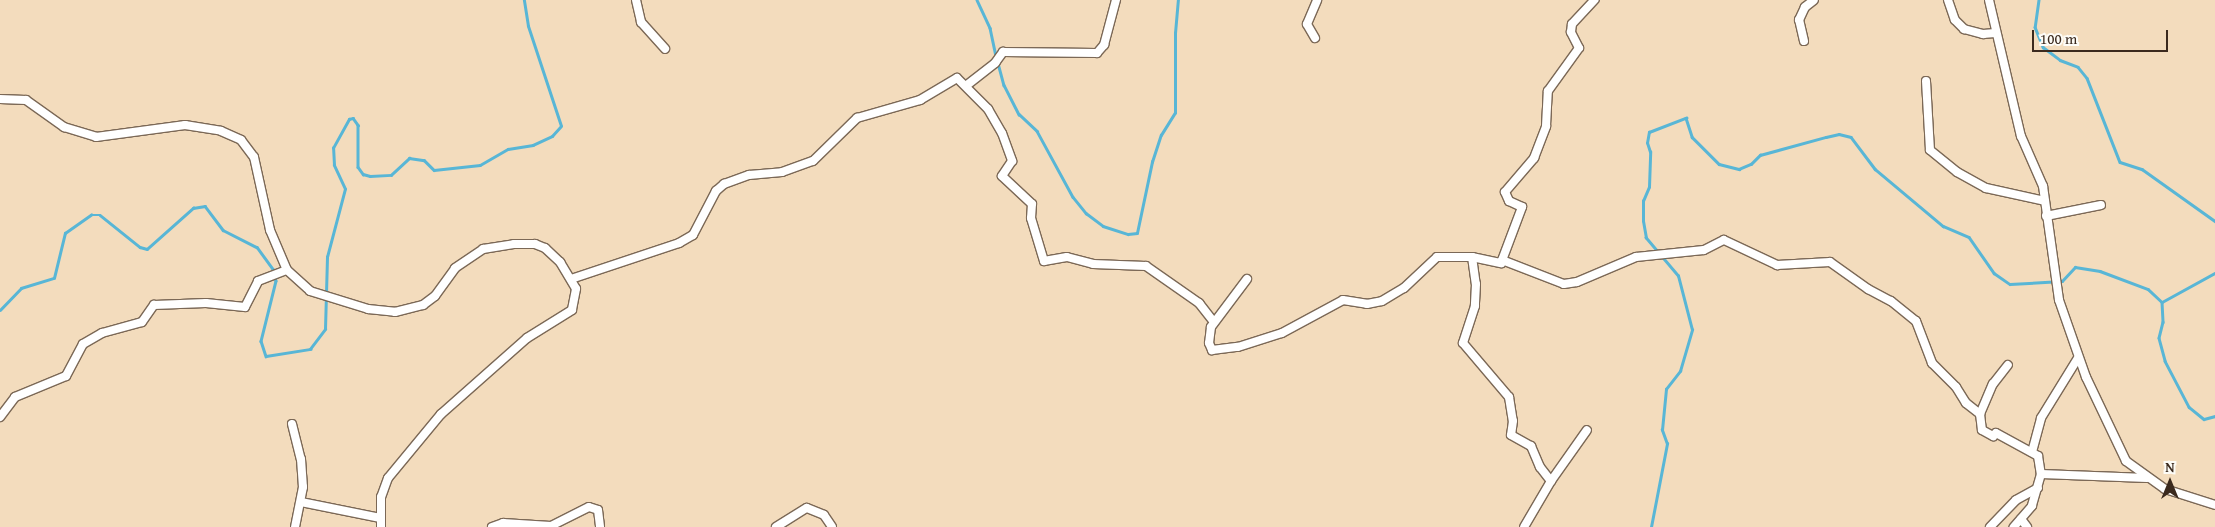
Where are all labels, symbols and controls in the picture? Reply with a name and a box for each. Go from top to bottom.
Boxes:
scale bar [2035,20,2171,52]
text: 100 m [2040,28,2077,49]
north arrow [2145,457,2195,507]
text: N [2165,457,2175,477]

